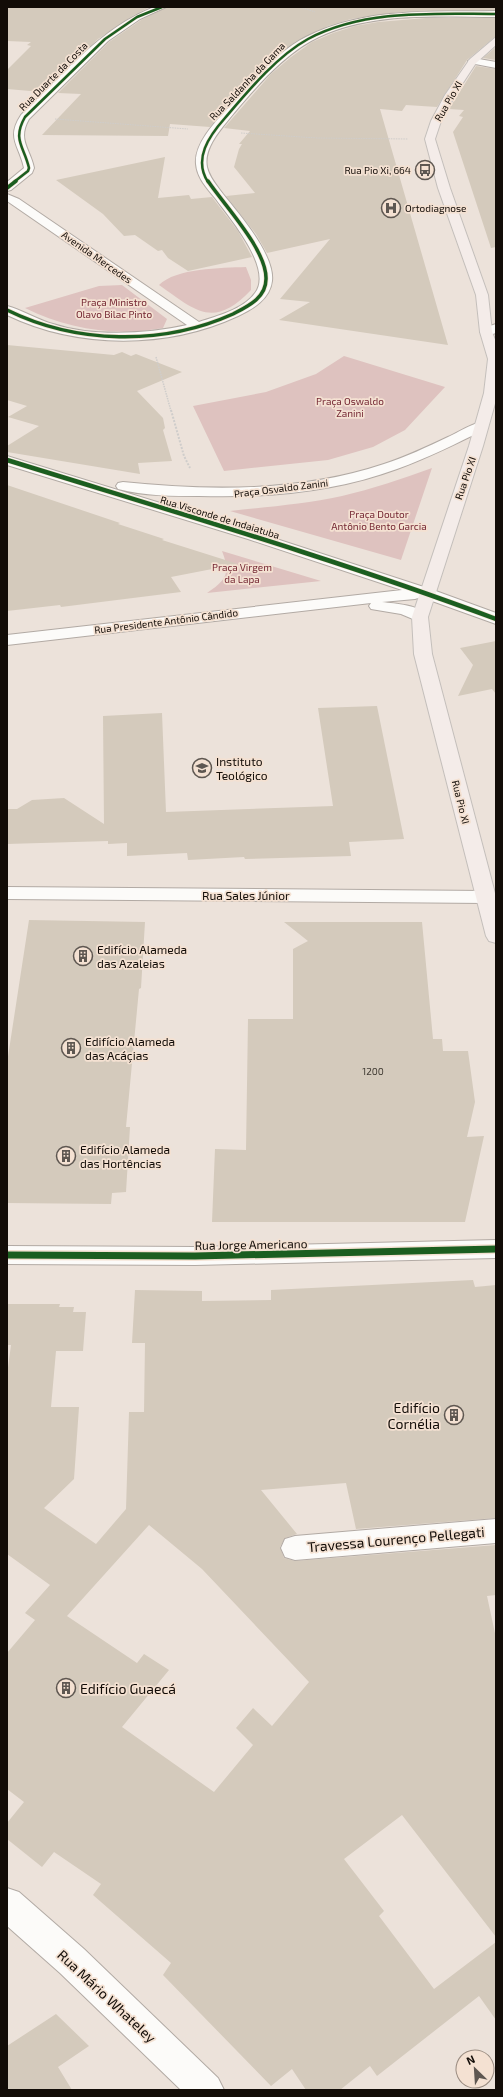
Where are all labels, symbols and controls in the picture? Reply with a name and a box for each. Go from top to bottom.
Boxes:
street label: Rua Duarte da Costa [16,39,90,113]
street label: Rua Saldanha da Gama [207,40,287,122]
street label: Rua Pio XI [432,79,464,123]
bus stop icon: Rua Pio Xi, 664 [414,159,436,181]
place label: Rua Pio Xi, 664 [344,164,411,176]
hospital icon: Ortodiagnose [380,197,402,219]
place label: Ortodiagnose [405,202,466,214]
street label: Avenida Mercedes [60,228,134,286]
park label: Praça Ministro Olavo Bilac Pinto [76,296,152,320]
park label: Praça Oswaldo Zanini [316,395,384,419]
street label: Rua Pio XI [452,455,478,501]
street label: Praça Osvaldo Zanini [233,476,329,501]
street label: Rua Visconde de Indaiatuba [159,493,281,541]
park label: Praça Doutor Antônio Bento Garcia [331,508,427,532]
park label: Praça Virgem da Lapa [212,561,272,585]
street label: Rua Presidente Antônio Cândido [93,606,239,636]
place label: Instituto Teológico [216,754,268,782]
school or university icon: Instituto Teológico [191,757,213,779]
street label: Rua Pio XI [450,779,472,825]
street label: Rua Sales Júnior [202,888,290,902]
place label: Edifício Alameda das Azaleias [97,942,187,970]
building icon: Edifício Alameda das Azaleias [72,945,94,967]
place label: Edifício Alameda das Acáçias [85,1034,175,1063]
building icon: Edifício Alameda das Acáçias [60,1037,82,1059]
house number: 1200 [362,1065,384,1077]
place label: Edifício Alameda das Hortências [80,1142,170,1170]
building icon: Edifício Alameda das Hortências [55,1145,77,1167]
street label: Rua Jorge Americano [194,1236,308,1252]
place label: Edifício Cornélia [387,1399,440,1432]
building icon: Edifício Cornélia [443,1404,465,1426]
street label: Travessa Lourenço Pellegati [307,1523,485,1556]
building icon: Edifício Guaecá [55,1677,77,1699]
place label: Edifício Guaecá [80,1680,176,1697]
street label: Rua Mário Whateley [54,1946,160,2046]
north arrow [455,2049,495,2089]
text: N [464,2052,477,2067]

